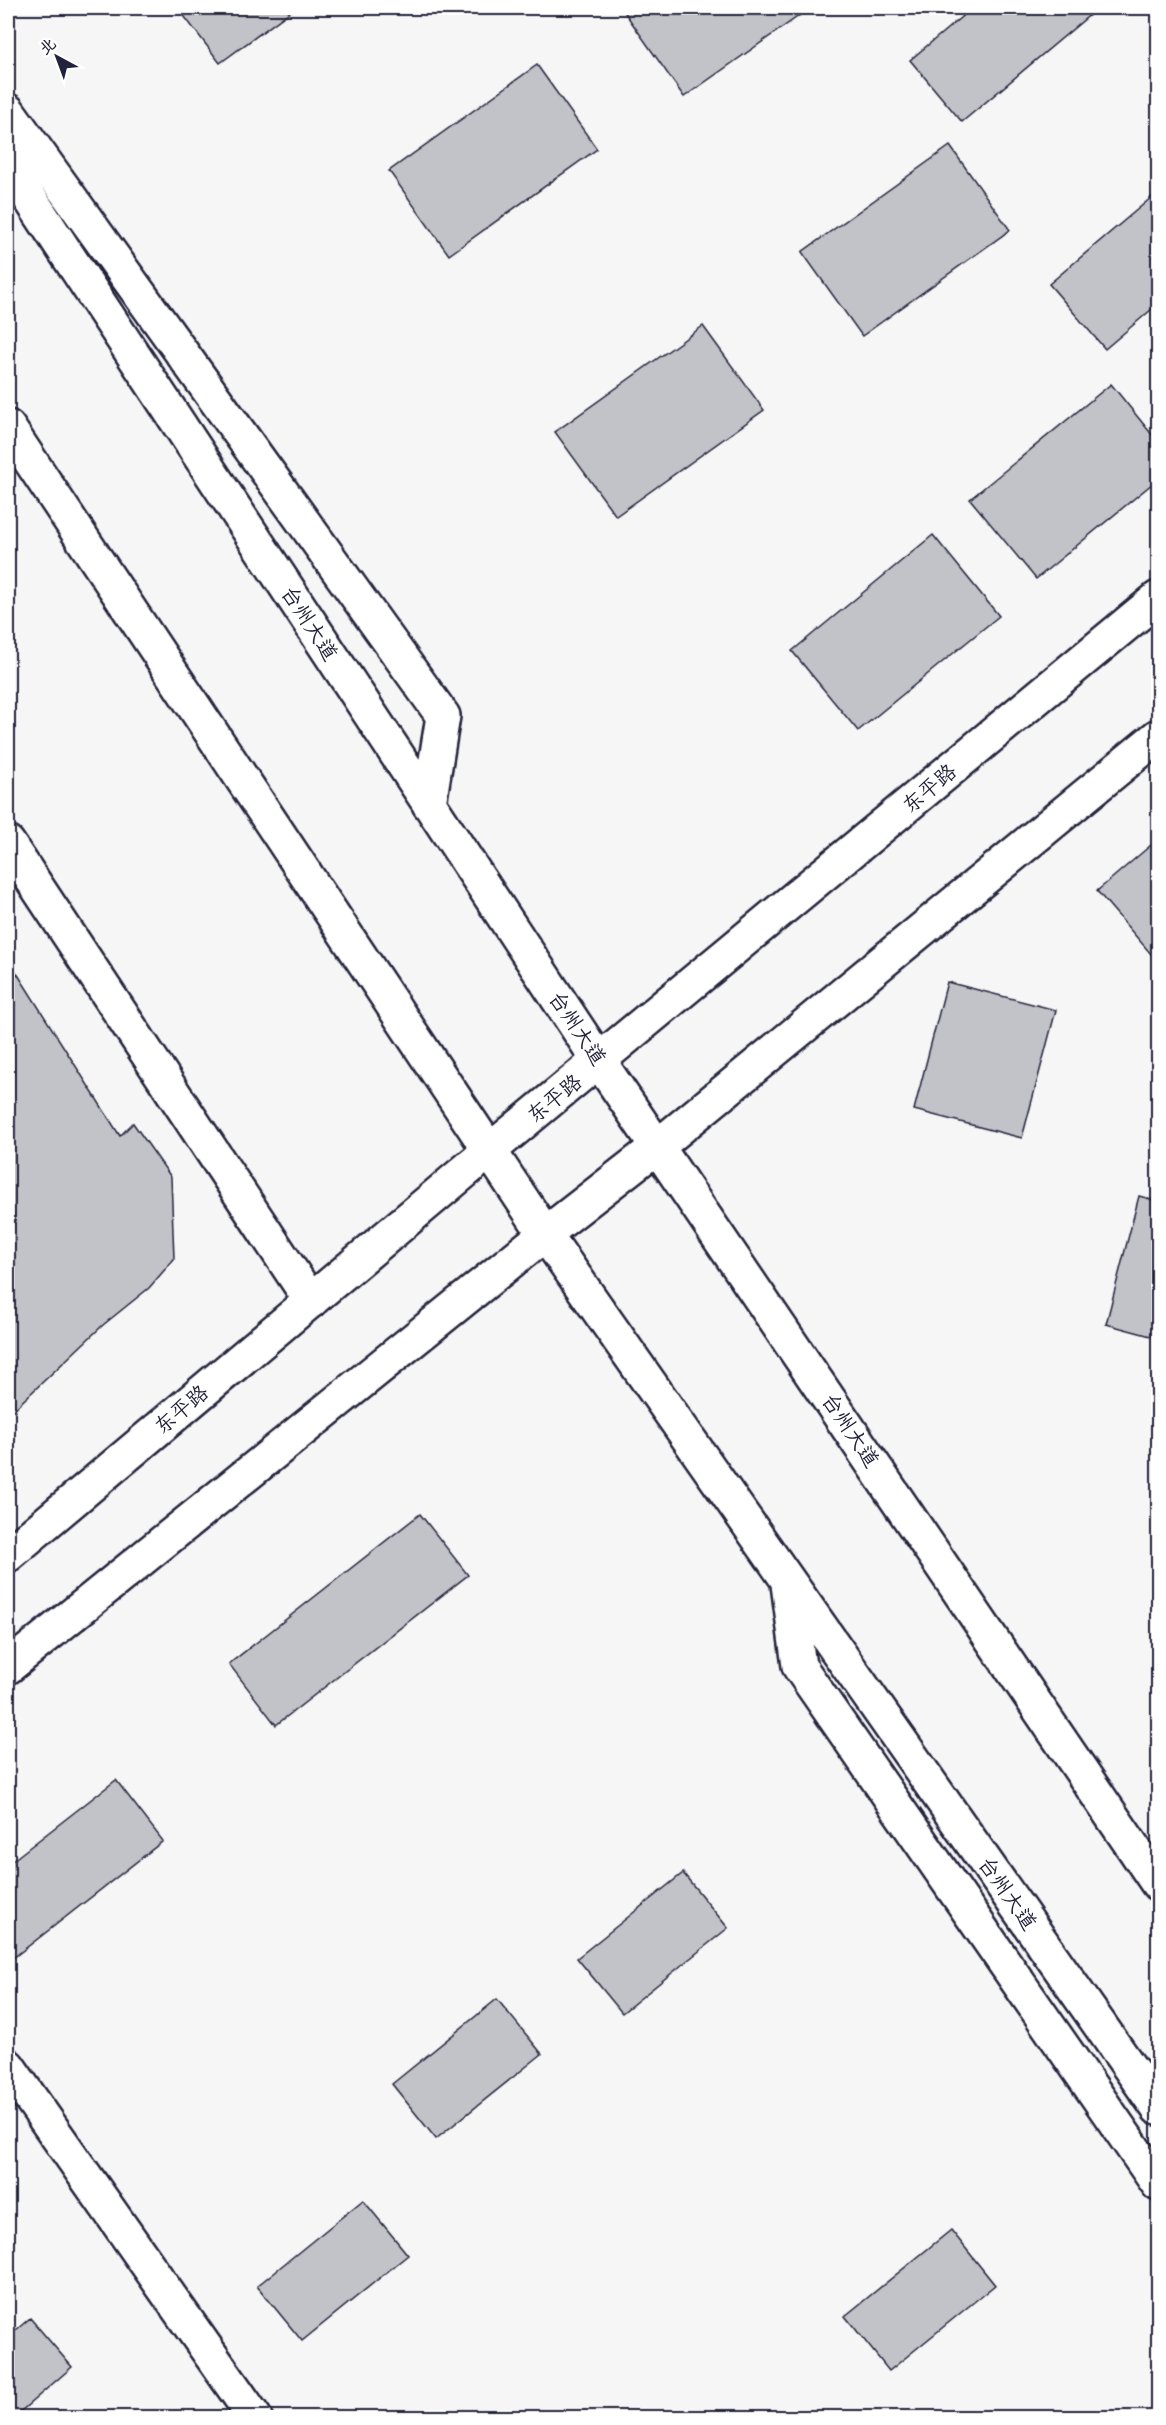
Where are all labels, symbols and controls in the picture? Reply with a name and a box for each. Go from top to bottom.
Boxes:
north arrow [27,27,87,87]
text: 北 [35,34,60,58]
street label: 台州大道 [277,581,343,665]
street label: 东平路 [897,758,961,818]
street label: 台州大道 [544,986,612,1070]
street label: 东平路 [522,1068,586,1128]
street label: 东平路 [149,1379,213,1439]
street label: 台州大道 [817,1388,885,1472]
street label: 台州大道 [974,1851,1042,1935]

